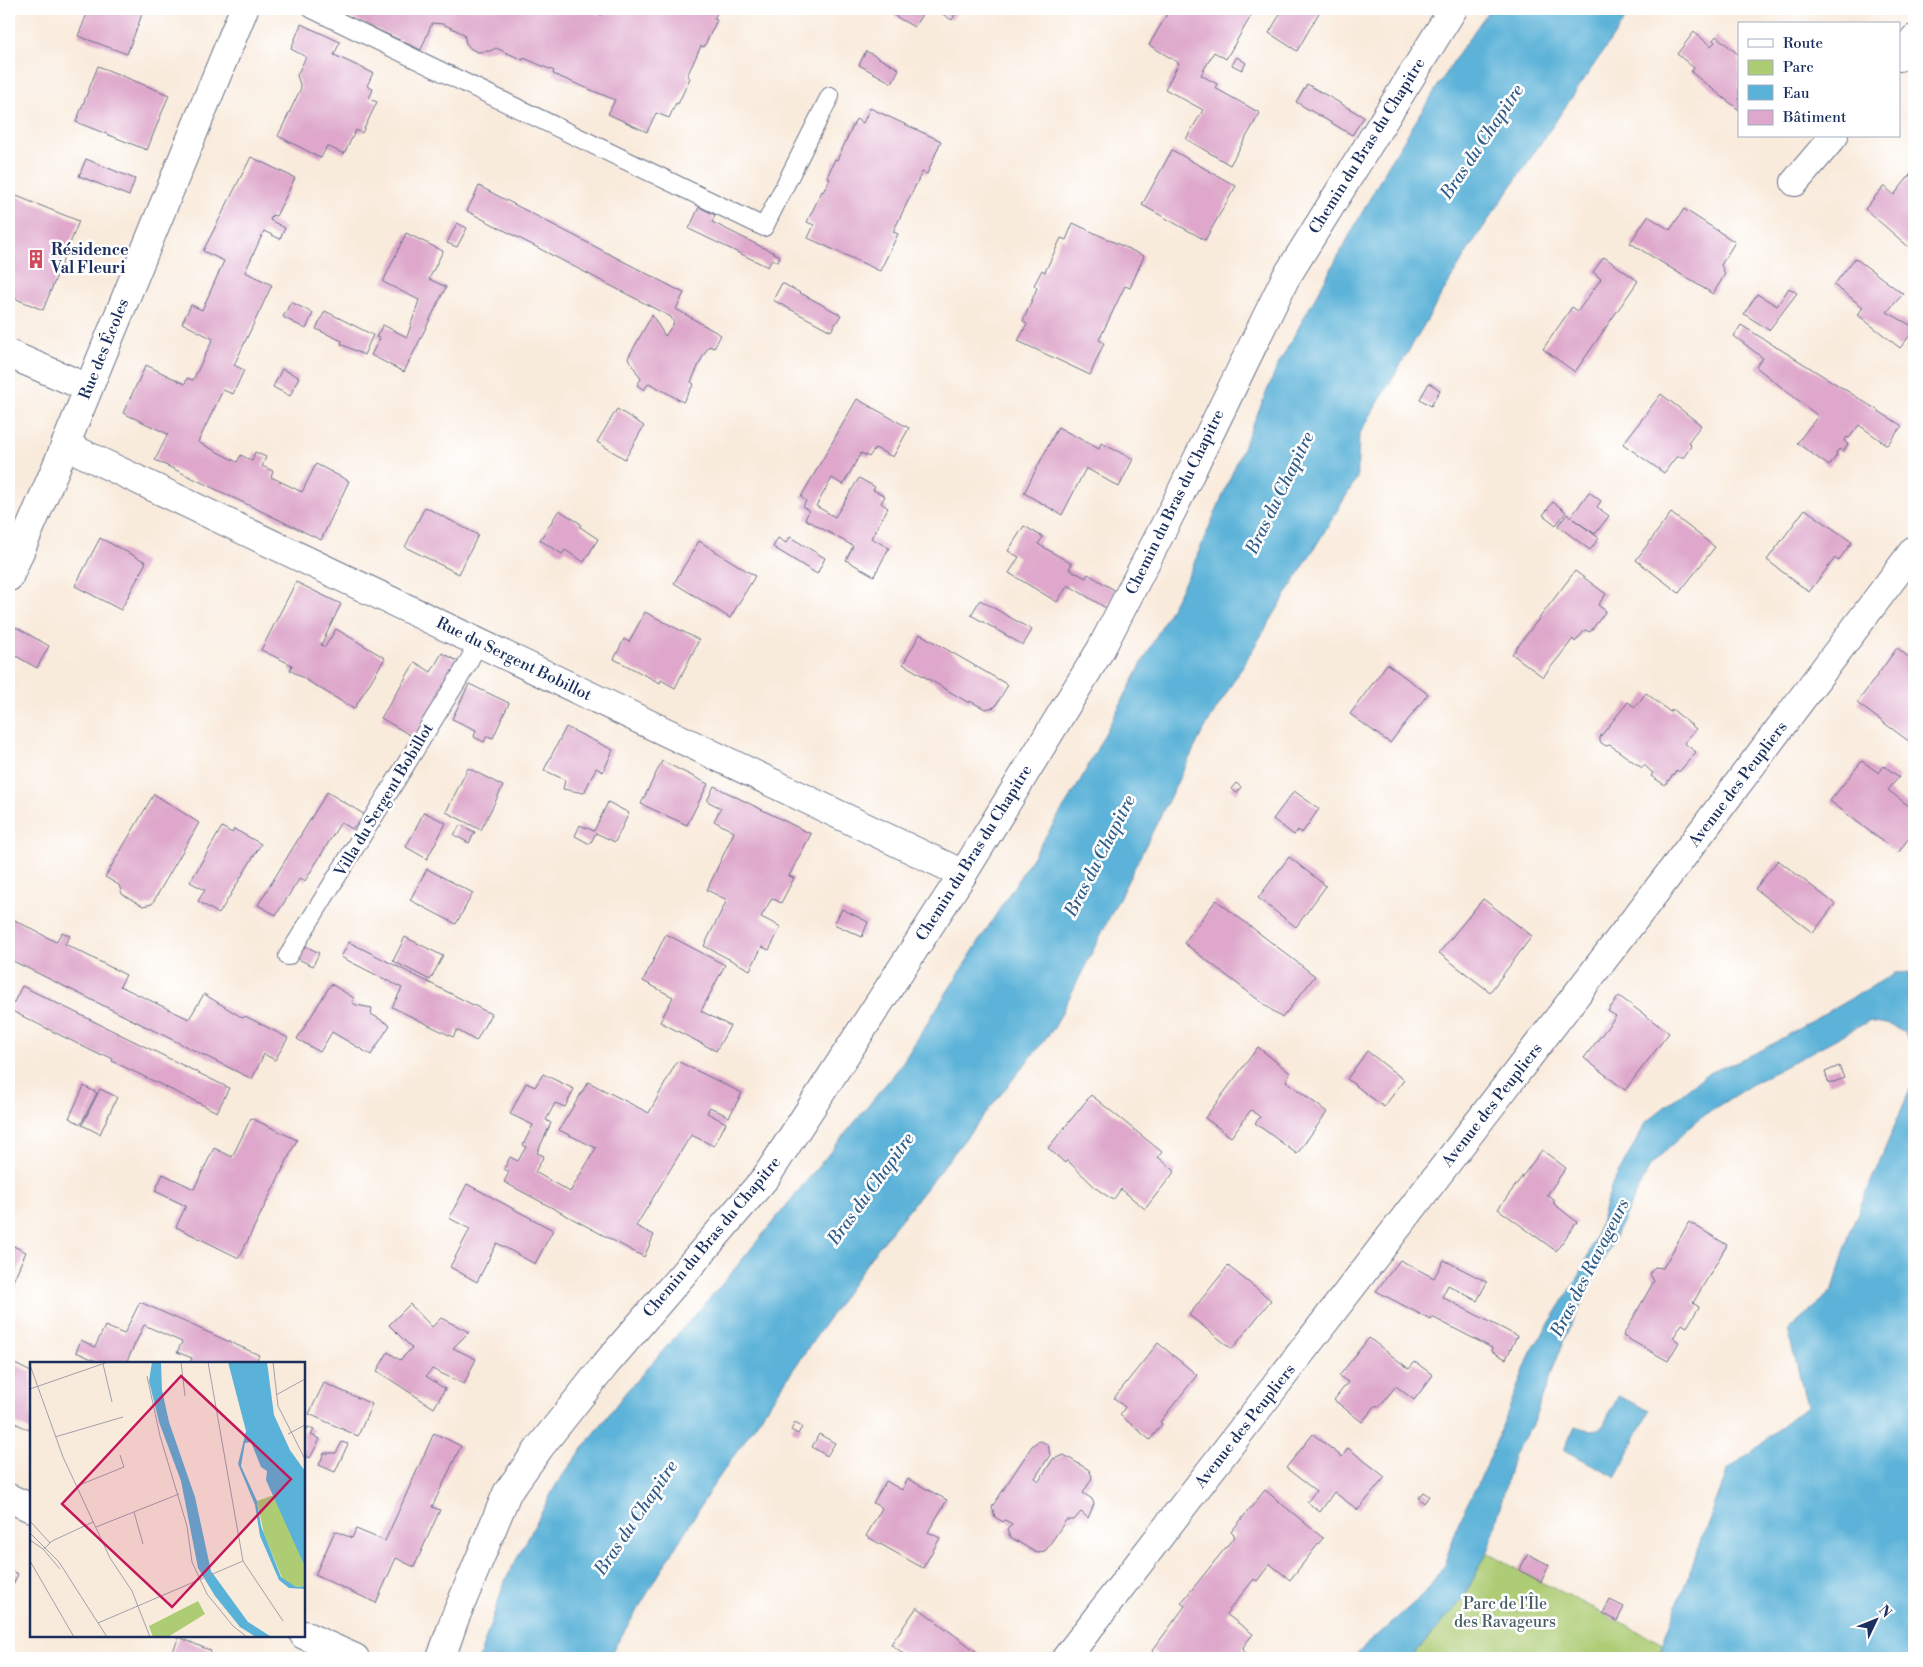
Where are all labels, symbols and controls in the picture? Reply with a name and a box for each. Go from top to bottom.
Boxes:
legend [1738,22,1900,138]
text: Route [1783,34,1823,53]
street label: Chemin du Bras du Chapitre [1305,54,1429,238]
text: Parc [1783,58,1814,77]
water label: Bras du Chapitre [1435,80,1529,205]
text: Eau [1783,84,1810,103]
text: Bâtiment [1782,108,1847,127]
place label: Résidence Val Fleuri [50,240,129,278]
building icon: Résidence Val Fleuri [25,248,47,270]
street label: Rue des Écoles [73,295,133,402]
street label: Chemin du Bras du Chapitre [1121,406,1229,598]
water label: Bras du Chapitre [1240,427,1320,559]
street label: Rue du Sergent Bobillot [433,613,595,705]
street label: Avenue des Peupliers [1684,717,1792,851]
street label: Villa du Sergent Bobillot [330,719,438,881]
street label: Chemin du Bras du Chapitre [912,761,1036,945]
water label: Bras du Chapitre [1059,791,1141,922]
street label: Avenue des Peupliers [1437,1039,1547,1172]
water label: Bras du Chapitre [822,1128,920,1251]
street label: Chemin du Bras du Chapitre [639,1153,785,1321]
water label: Bras des Ravageurs [1545,1195,1635,1342]
street label: Avenue des Peupliers [1190,1360,1300,1493]
inset map [30,1362,305,1637]
water label: Bras du Chapitre [589,1456,683,1581]
park label: Parc de l'Île des Ravageurs [1454,1592,1556,1632]
north arrow [1850,1594,1900,1644]
text: N [1874,1602,1895,1622]

